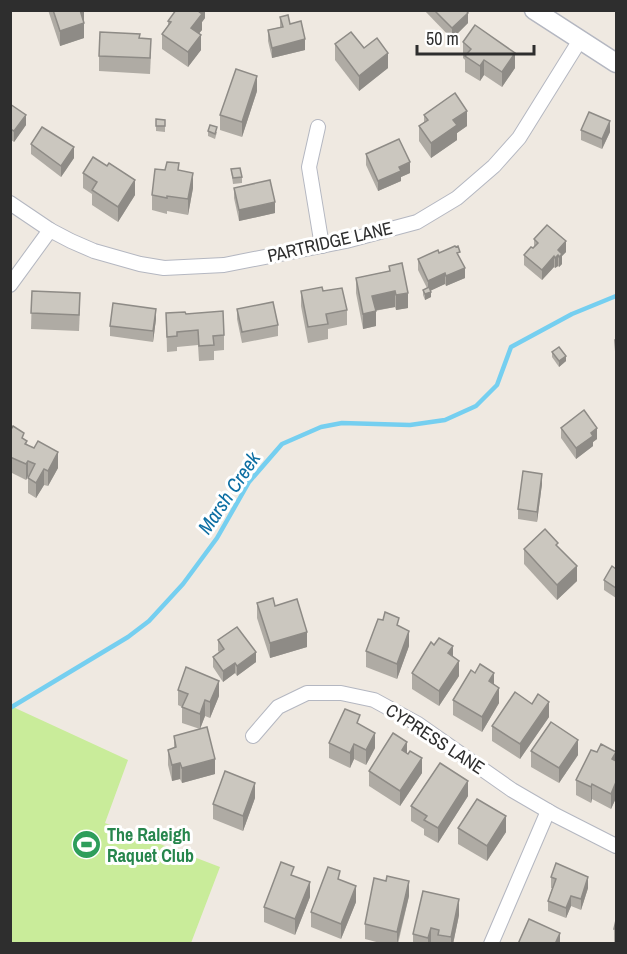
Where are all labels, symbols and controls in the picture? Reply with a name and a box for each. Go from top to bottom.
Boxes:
scale bar [417,18,534,56]
text: 50 m [426,26,459,51]
street label: PARTRIDGE LANE [265,215,395,268]
water label: Marsh Creek [191,446,266,539]
street label: CYPRESS LANE [381,697,490,780]
place label: The Raleigh Raquet Club [107,822,194,868]
sports icon: The Raleigh Raquet Club [70,829,102,861]

